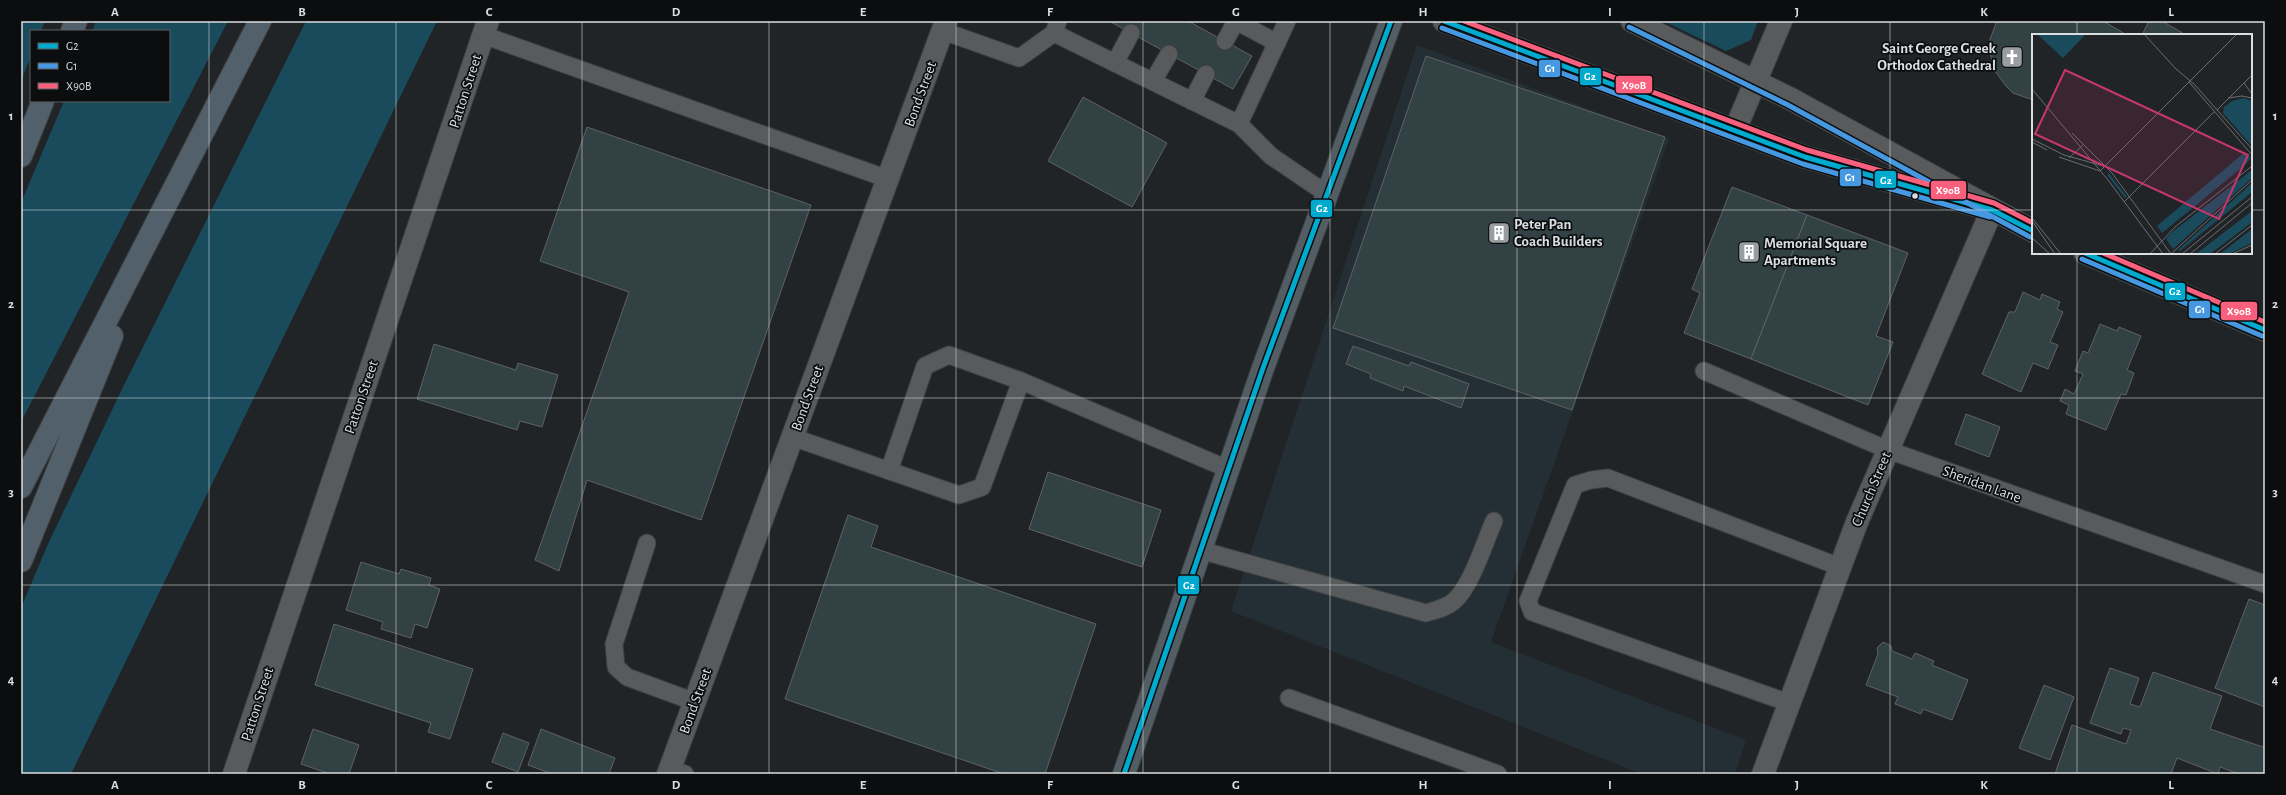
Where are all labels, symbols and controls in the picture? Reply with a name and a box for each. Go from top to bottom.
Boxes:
text: A [111,6,119,19]
text: B [298,6,306,19]
text: C [486,6,493,19]
text: D [672,6,681,19]
text: E [860,6,867,19]
text: F [1047,6,1054,19]
text: G [1232,6,1240,19]
text: H [1418,6,1428,19]
text: I [1608,6,1612,19]
text: J [1795,6,1799,19]
text: K [1980,6,1988,19]
text: L [2168,6,2174,19]
legend [30,30,170,102]
inset map [2032,34,2252,254]
text: G2 [66,40,79,52]
place label: Saint George Greek Orthodox Cathedral [1877,41,1997,73]
church icon: Saint George Greek Orthodox Cathedral [1999,44,2025,70]
street label: Patton Street [447,52,484,130]
street label: Bond Street [902,59,939,129]
line badge: G1 [1538,59,1561,78]
text: G1 [66,60,77,72]
text: G1 [1545,63,1555,74]
line badge: G2 [1579,67,1602,86]
text: G2 [1584,71,1596,82]
line badge: X90B [1615,75,1653,94]
text: X90B [66,80,92,92]
text: X90B [1622,80,1647,91]
text: 1 [9,110,13,123]
text: 1 [2273,110,2277,123]
line badge: G1 [1839,168,1862,187]
line badge: G2 [1874,170,1897,189]
text: G1 [1845,172,1855,183]
text: G2 [1880,175,1892,186]
line badge: X90B [1930,180,1967,200]
text: X90B [1936,185,1961,196]
unlabelled marker [1910,191,1920,201]
line badge: G2 [1310,199,1333,218]
text: G2 [1316,203,1328,214]
place label: Peter Pan Coach Builders [1514,217,1603,249]
building icon: Peter Pan Coach Builders [1486,220,1512,246]
place label: Memorial Square Apartments [1764,236,1867,268]
building icon: Memorial Square Apartments [1736,239,1762,265]
line badge: G2 [2164,282,2186,301]
text: G2 [2169,286,2181,297]
text: 2 [8,298,14,311]
text: 2 [2272,298,2278,311]
line badge: G1 [2188,300,2211,319]
line badge: X90B [2220,301,2258,321]
text: G1 [2195,304,2205,315]
text: X90B [2227,306,2252,317]
street label: Patton Street [342,358,381,436]
street label: Bond Street [789,363,826,433]
street label: Church Street [1849,450,1894,529]
street label: Sheridan Lane [1940,463,2023,506]
text: 3 [8,486,14,499]
text: 3 [2272,486,2278,499]
line badge: G2 [1177,575,1200,595]
text: G2 [1183,580,1195,591]
street label: Patton Street [239,665,276,743]
street label: Bond Street [677,666,714,736]
text: 4 [8,674,15,687]
text: 4 [2272,674,2279,687]
text: A [111,779,119,792]
text: B [298,779,306,792]
text: C [486,779,493,792]
text: D [672,779,681,792]
text: E [860,779,867,792]
text: F [1047,779,1054,792]
text: G [1232,779,1240,792]
text: H [1418,779,1428,792]
text: I [1608,779,1612,792]
text: J [1795,779,1799,792]
text: K [1980,779,1988,792]
text: L [2168,779,2174,792]

